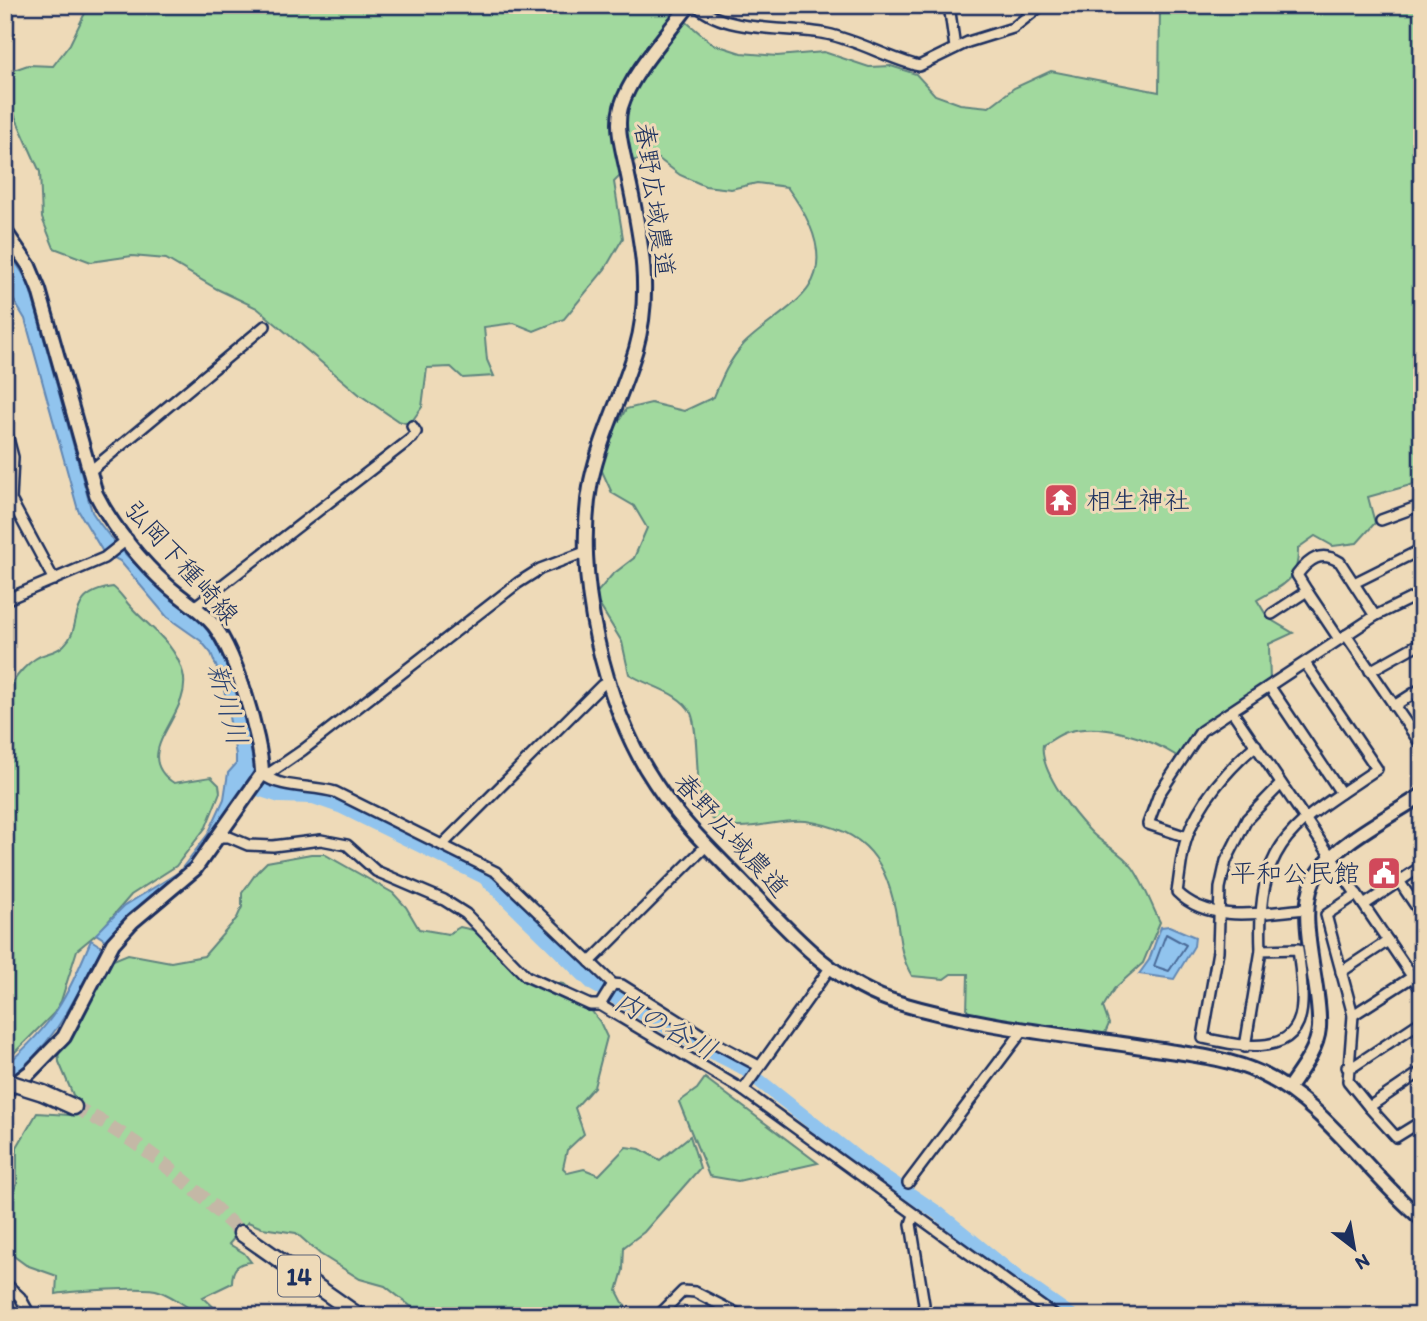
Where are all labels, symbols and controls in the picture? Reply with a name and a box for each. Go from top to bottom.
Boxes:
street label: 春野広域農道 [628,121,682,279]
temple icon: 相生神社 [1042,481,1080,519]
place label: 相生神社 [1086,484,1190,516]
street label: 弘岡下種崎線 [118,493,246,631]
water label: 新川川 [201,659,255,749]
street label: 春野広域農道 [668,766,796,904]
public building icon: 平和公民館 [1365,854,1403,892]
place label: 平和公民館 [1230,857,1360,889]
water label: 内の谷川 [609,983,723,1067]
north arrow [1318,1212,1388,1282]
text: N [1351,1249,1374,1275]
road number: 14 [278,1256,320,1296]

